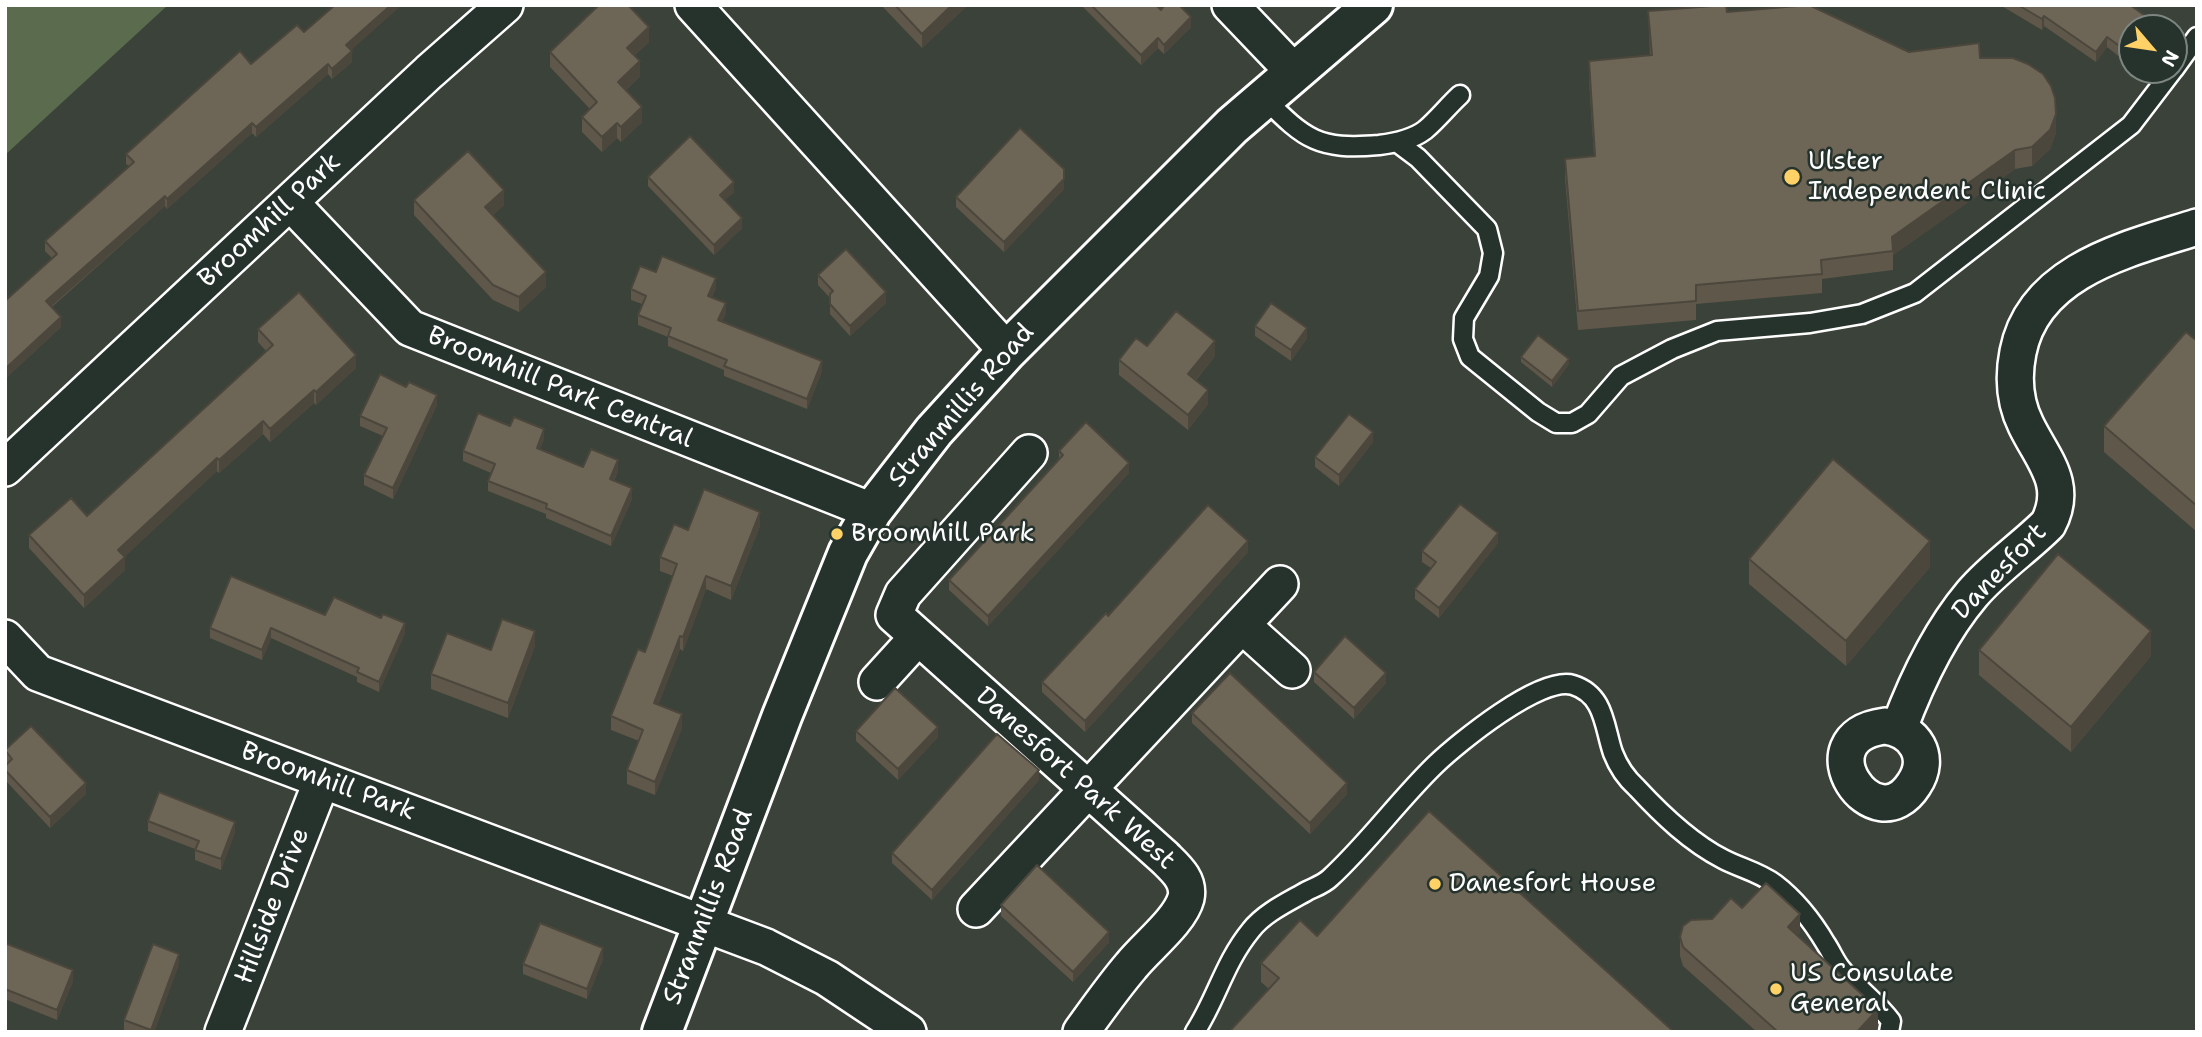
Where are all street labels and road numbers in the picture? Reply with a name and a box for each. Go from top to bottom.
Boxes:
street label: Broomhill Park [192,147,348,295]
street label: Stranmillis Road [882,318,1042,494]
street label: Broomhill Park Central [423,320,697,456]
street label: Danesfort [1946,517,2054,627]
street label: Danesfort Park West [969,681,1181,877]
street label: Broomhill Park [237,736,419,828]
street label: Stranmillis Road [657,805,761,1009]
street label: Hillside Drive [229,824,317,988]

